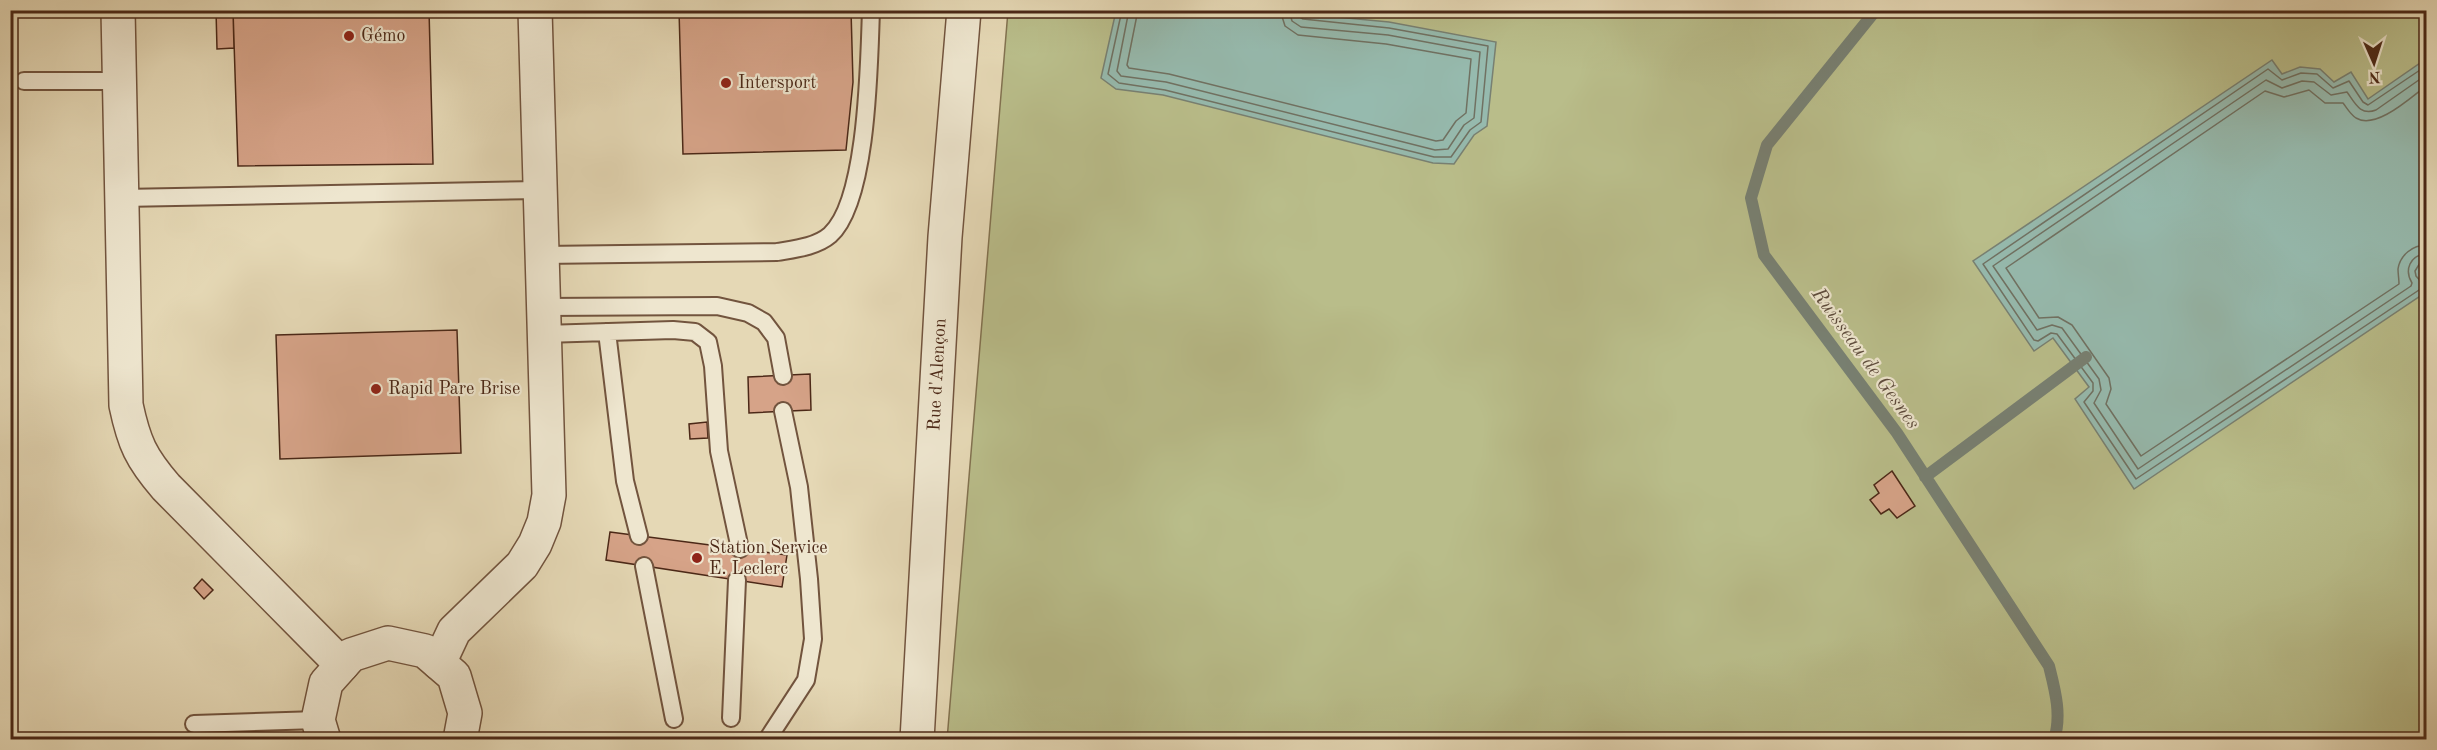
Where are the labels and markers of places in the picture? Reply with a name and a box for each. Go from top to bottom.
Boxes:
place label: Gémo [361,27,406,45]
marker: Gémo [342,29,356,43]
place label: Intersport [738,74,817,92]
marker: Intersport [719,76,733,90]
place label: Rapid Pare Brise [388,380,520,398]
marker: Rapid Pare Brise [369,382,383,396]
place label: Station Service E. Leclerc [709,539,828,578]
marker: Station Service E. Leclerc [690,551,704,565]

